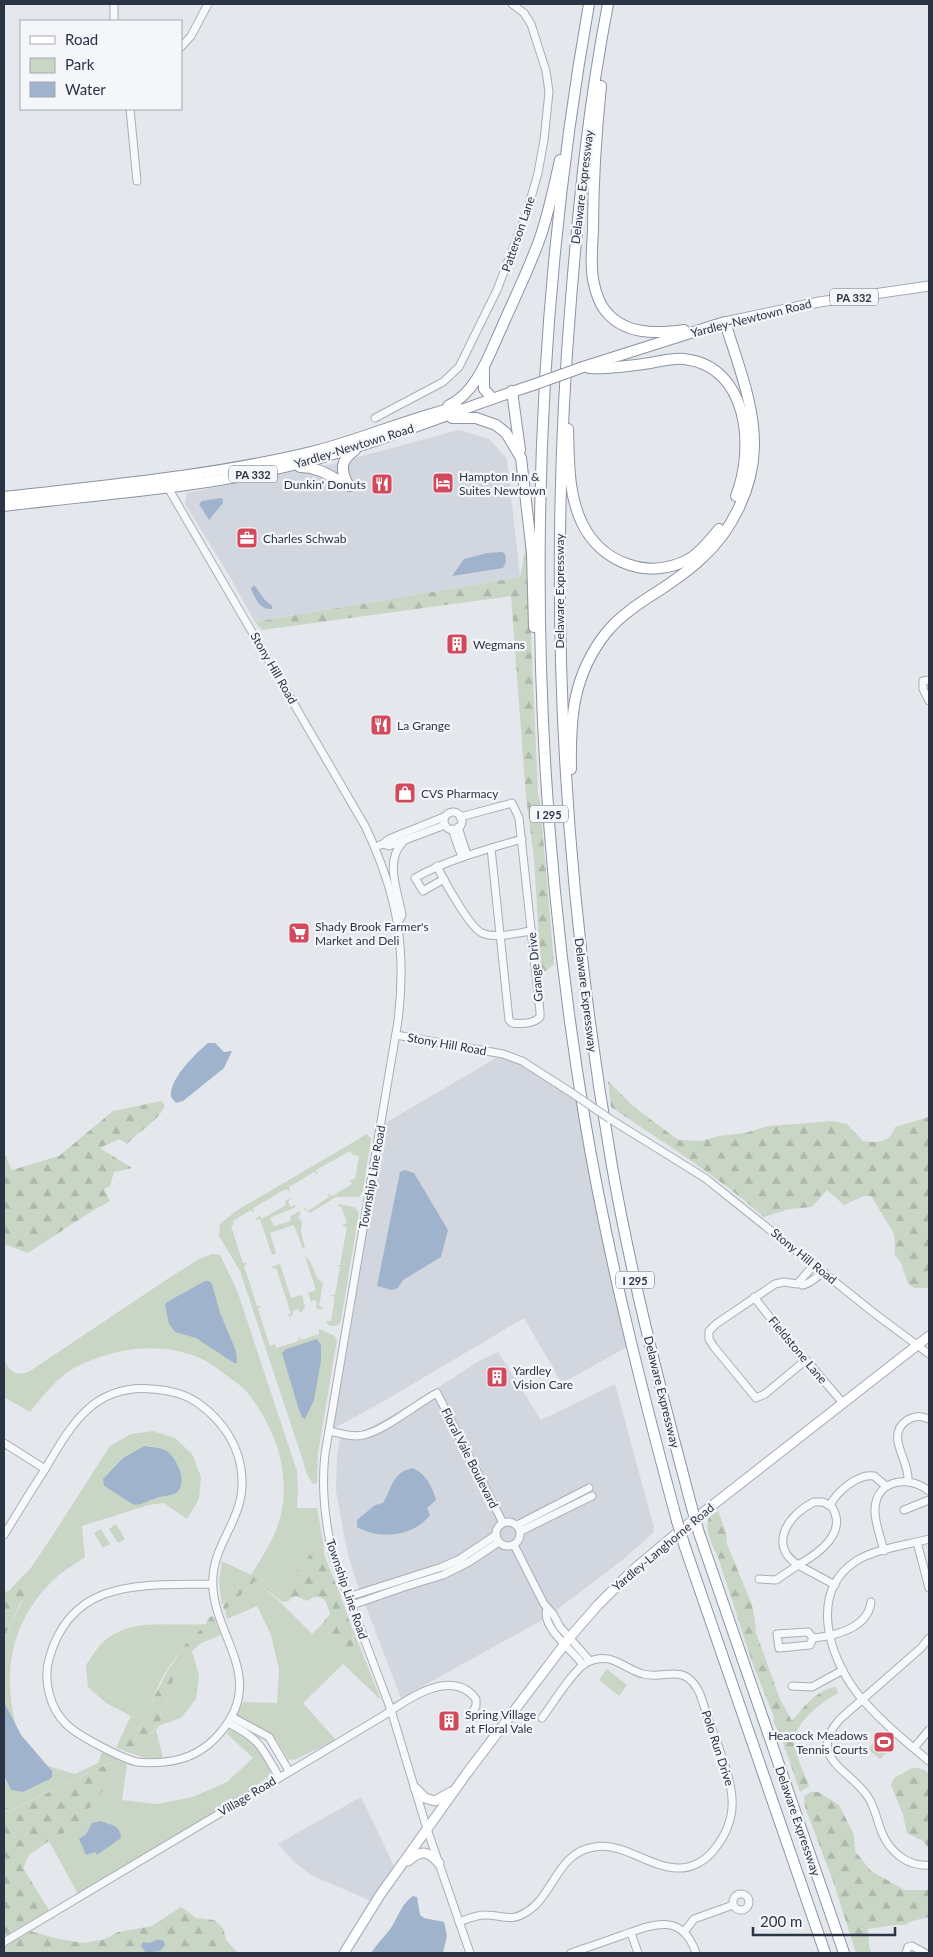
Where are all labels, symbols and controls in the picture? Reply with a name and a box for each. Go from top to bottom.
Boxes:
legend [20,20,182,110]
text: Road [65,30,98,48]
text: Park [65,55,95,73]
text: Water [65,80,106,98]
street label: Delaware Expressway [568,128,597,245]
street label: Patterson Lane [498,194,538,274]
road number: PA 332 [830,288,878,306]
street label: Yardley-Newtown Road [689,296,813,340]
street label: Yardley-Newtown Road [292,421,416,471]
road number: PA 332 [229,466,277,482]
place label: Hampton Inn & Suites Newtown [459,469,546,498]
hotel icon: Hampton Inn & Suites Newtown [431,471,455,495]
restaurant icon: Dunkin' Donuts [370,472,394,496]
place label: Dunkin' Donuts [284,477,366,492]
office icon: Charles Schwab [235,526,259,550]
place label: Charles Schwab [263,531,347,546]
street label: Delaware Expressway [552,533,567,648]
street label: Stony Hill Road [247,630,301,706]
building icon: Wegmans [445,632,469,656]
place label: Wegmans [473,637,525,652]
restaurant icon: La Grange [369,713,393,737]
place label: La Grange [397,718,450,733]
shop icon: CVS Pharmacy [393,781,417,805]
place label: CVS Pharmacy [421,786,499,801]
road number: I 295 [530,806,568,822]
place label: Shady Brook Farmer's Market and Deli [315,919,429,948]
supermarket icon: Shady Brook Farmer's Market and Deli [287,921,311,945]
street label: Grange Drive [524,932,546,1002]
street label: Delaware Expressway [572,937,601,1054]
street label: Stony Hill Road [406,1030,488,1058]
street label: Township Line Road [356,1124,388,1230]
street label: Stony Hill Road [768,1225,840,1287]
road number: I 295 [616,1272,654,1288]
street label: Fieldstone Lane [766,1313,830,1387]
street label: Delaware Expressway [641,1334,683,1450]
place label: Yardley Vision Care [513,1363,573,1392]
building icon: Yardley Vision Care [485,1365,509,1389]
street label: Floral Vale Boulevard [438,1405,502,1511]
street label: Yardley-Langhorne Road [609,1500,717,1594]
street label: Township Line Road [323,1537,371,1641]
place label: Spring Village at Floral Vale [465,1707,536,1736]
street label: Polo Run Drive [699,1708,737,1788]
building icon: Spring Village at Floral Vale [437,1709,461,1733]
place label: Heacock Meadows Tennis Courts [768,1728,868,1757]
sports icon: Heacock Meadows Tennis Courts [872,1730,896,1754]
street label: Delaware Expressway [772,1764,824,1878]
street label: Village Road [215,1773,279,1819]
scale bar [753,1904,896,1936]
text: 200 m [760,1912,802,1930]

